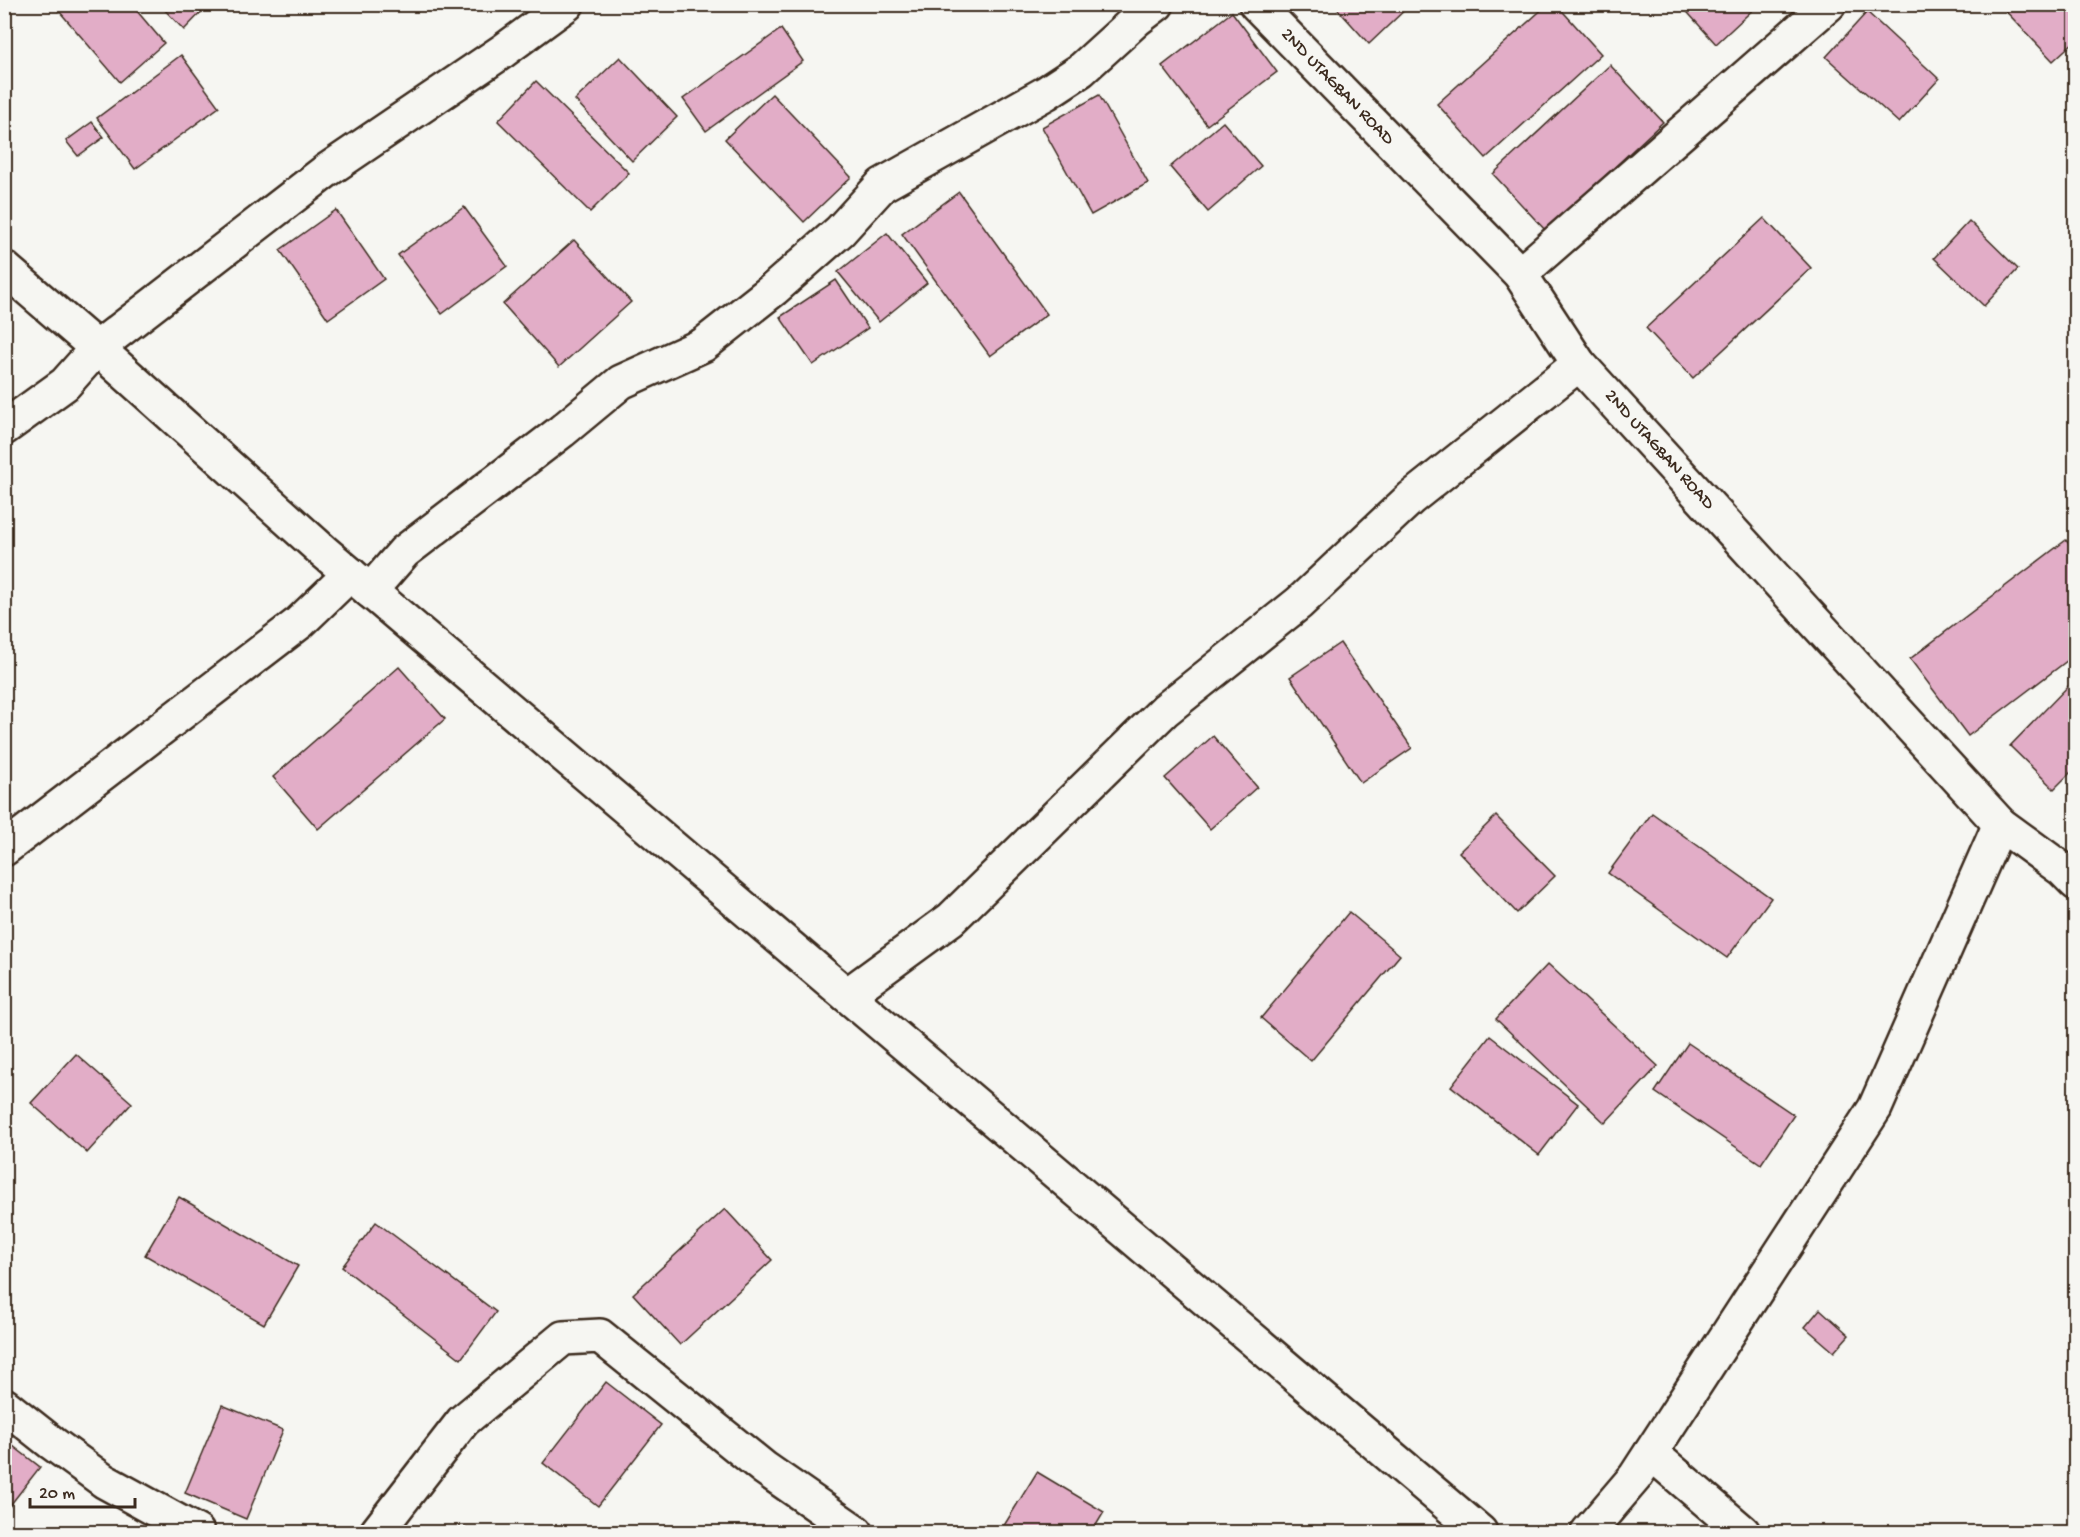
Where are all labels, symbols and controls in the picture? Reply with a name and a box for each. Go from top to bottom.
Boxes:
street label: 2ND UTAGBAN ROAD [1276,24,1398,150]
street label: 2ND UTAGBAN ROAD [1600,386,1719,515]
scale bar [30,1471,135,1509]
text: 20 m [39,1484,75,1505]

